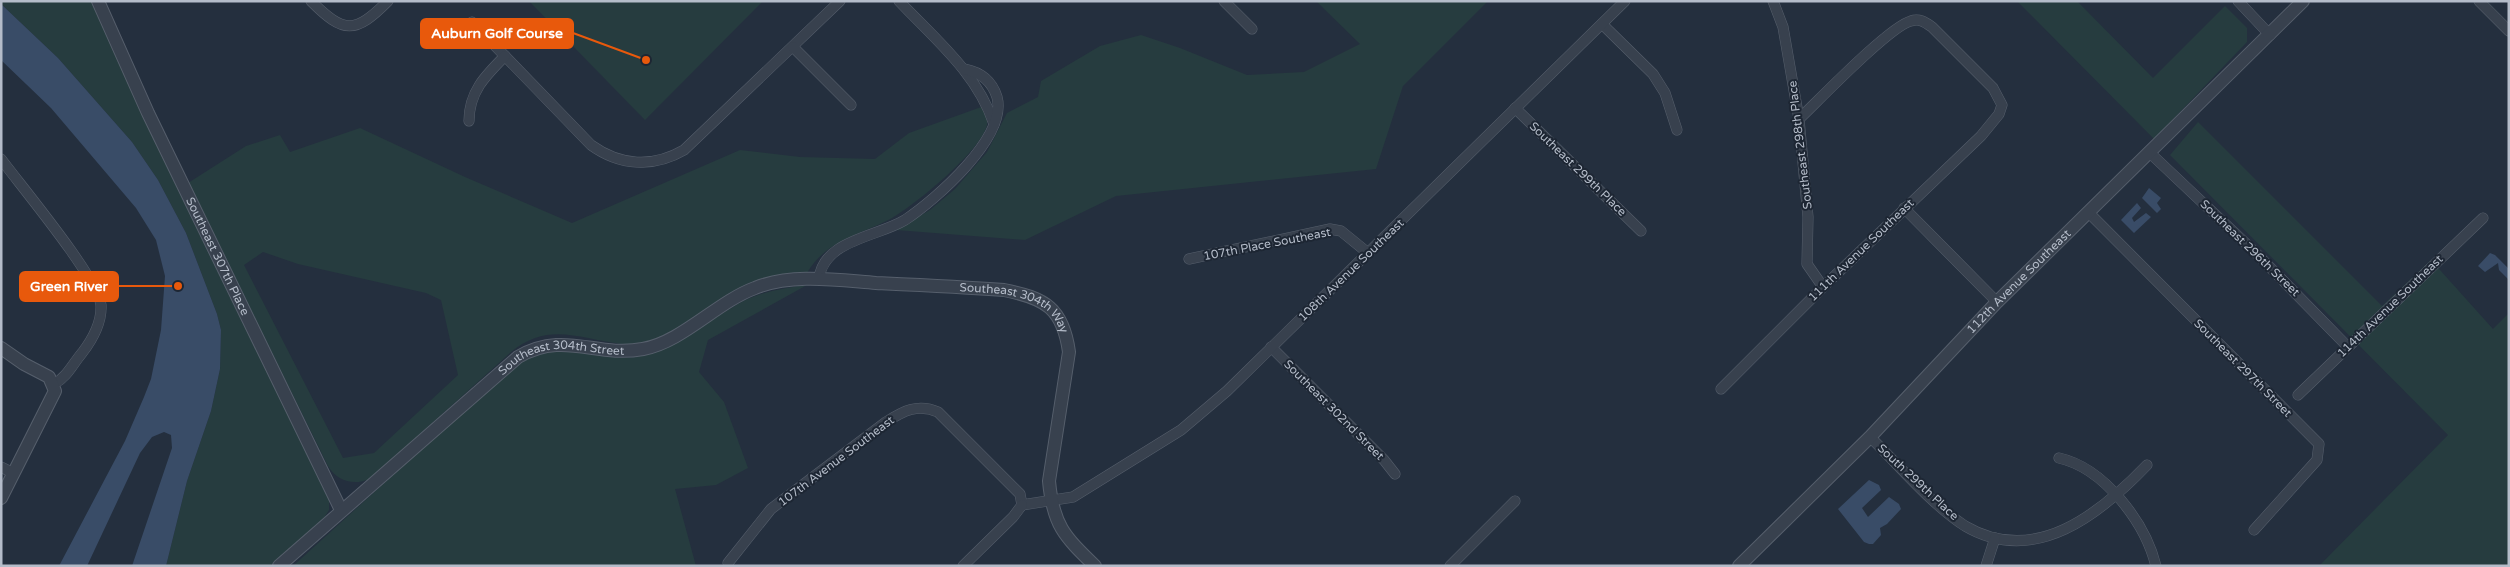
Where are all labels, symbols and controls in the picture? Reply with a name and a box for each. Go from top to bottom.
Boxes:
callout: Auburn Golf Course [421,19,573,48]
text: Auburn Golf Course [431,25,563,42]
street label: Southeast 298th Place [1785,80,1815,210]
street label: Southeast 299th Place [1527,119,1630,219]
street label: Southeast 307th Place [183,195,252,318]
street label: 111th Avenue Southeast [1805,196,1917,304]
street label: Southeast 296th Street [2197,197,2303,299]
street label: 108th Avenue Southeast [1295,216,1407,324]
street label: 107th Place Southeast [1202,225,1332,263]
street label: 112th Avenue Southeast [1964,226,2074,337]
street label: 114th Avenue Southeast [2334,252,2446,360]
callout: Green River [20,272,118,301]
text: Green River [30,278,109,295]
street label: Southeast 304th Way [959,280,1072,335]
street label: Southeast 297th Street [2191,316,2295,420]
street label: Southeast 304th Street [495,338,625,378]
street label: Southeast 302nd Street [1281,357,1387,463]
street label: 107th Avenue Southeast [775,413,897,509]
street label: South 299th Place [1875,441,1961,523]

